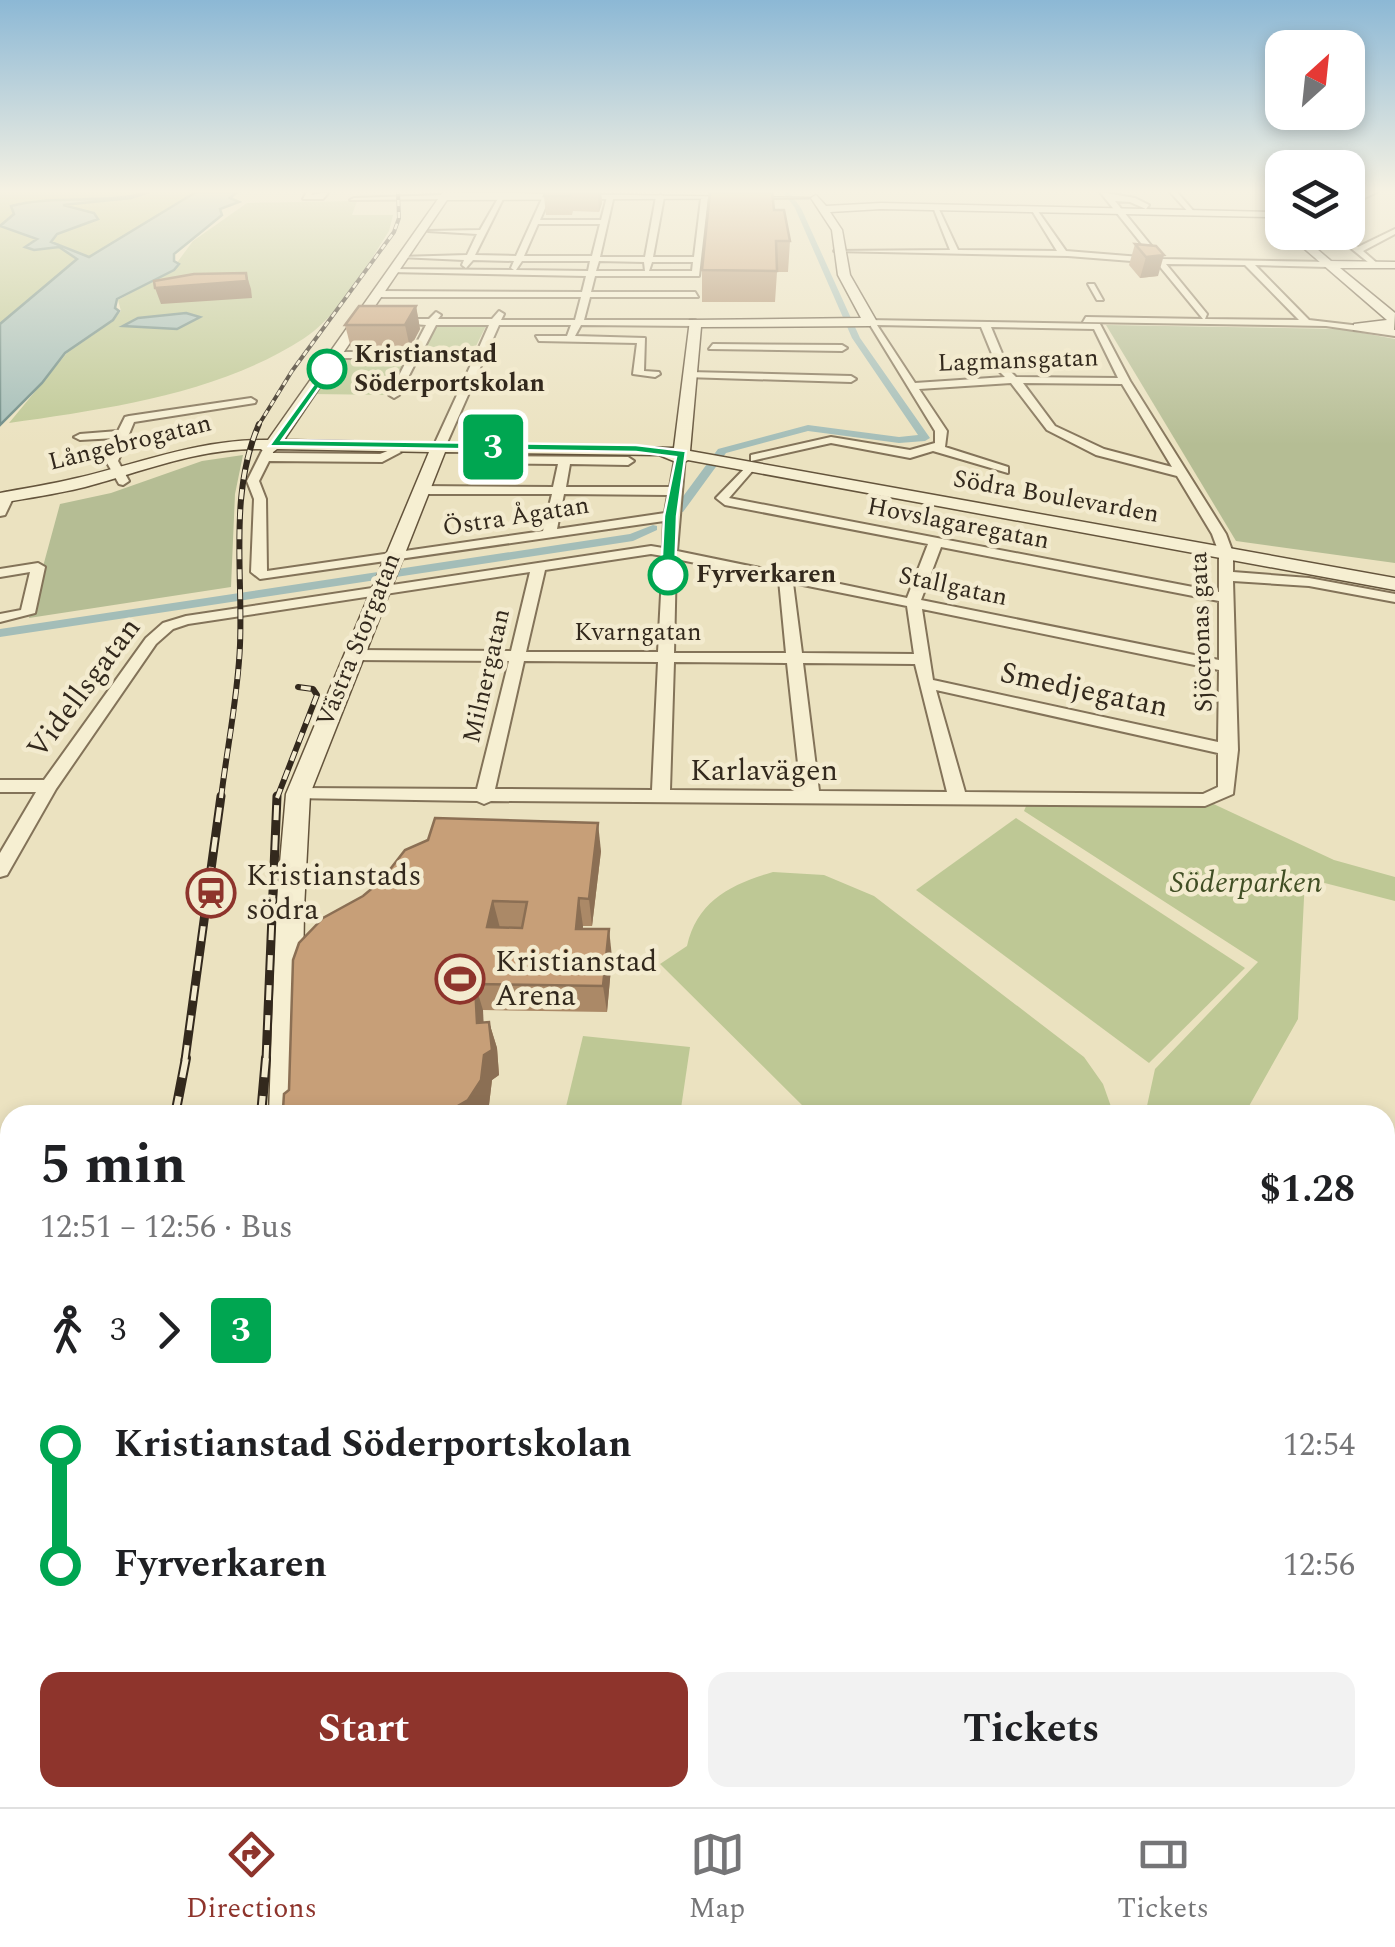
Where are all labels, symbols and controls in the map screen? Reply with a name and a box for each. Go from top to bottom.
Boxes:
north arrow [1265,30,1365,130]
map controls [1265,30,1365,250]
button: layers [1265,150,1365,250]
place label: Kristianstad Söderportskolan [354,336,545,403]
street label: Lagmansgatan [937,339,1099,383]
marker: Kristianstad Söderportskolan [308,350,346,388]
street label: Långebrogatan [45,404,215,482]
line badge: 3 [460,414,526,480]
text: 3 [483,421,503,474]
street label: Södra Boulevarden [950,460,1162,534]
street label: Östra Ågatan [440,487,592,547]
street label: Hovslagaregatan [864,488,1052,560]
street label: Västra Storgatan [307,547,411,733]
street label: Sjöcronas gata [1180,551,1224,713]
marker: Fyrverkaren [649,556,687,594]
place label: Fyrverkaren [696,556,836,594]
street label: Stallgatan [895,557,1011,617]
street label: Milnergatan [453,605,521,747]
street label: Videllsgatan [15,608,153,768]
street label: Kvarngatan [574,614,702,652]
street label: Smedjegatan [996,650,1172,730]
street label: Karlavägen [690,748,838,794]
place label: Kristianstads södra [246,853,421,933]
park label: Söderparken [1170,860,1322,906]
station icon: Kristianstads södra [185,867,237,919]
place label: Kristianstad Arena [495,939,657,1019]
sports icon: Kristianstad Arena [434,953,486,1005]
text: 5 min [40,1124,186,1207]
text: $1.28 [1260,1161,1355,1219]
text: 12:51 – 12:56 · Bus [40,1203,293,1252]
icon: walk [40,1303,95,1358]
icon: forward [141,1303,196,1358]
text: 3 [231,1304,251,1357]
text: 3 [110,1306,126,1355]
text: Kristianstad Söderportskolan [114,1416,632,1474]
text: 12:54 [1283,1421,1355,1470]
text: Fyrverkaren [114,1536,327,1594]
text: 12:56 [1283,1541,1355,1590]
button: Start [40,1672,688,1787]
button: Tickets [708,1672,1355,1787]
tab: Directions [186,1827,317,1930]
tab: Map [689,1827,745,1930]
tab: Tickets [1117,1827,1209,1930]

